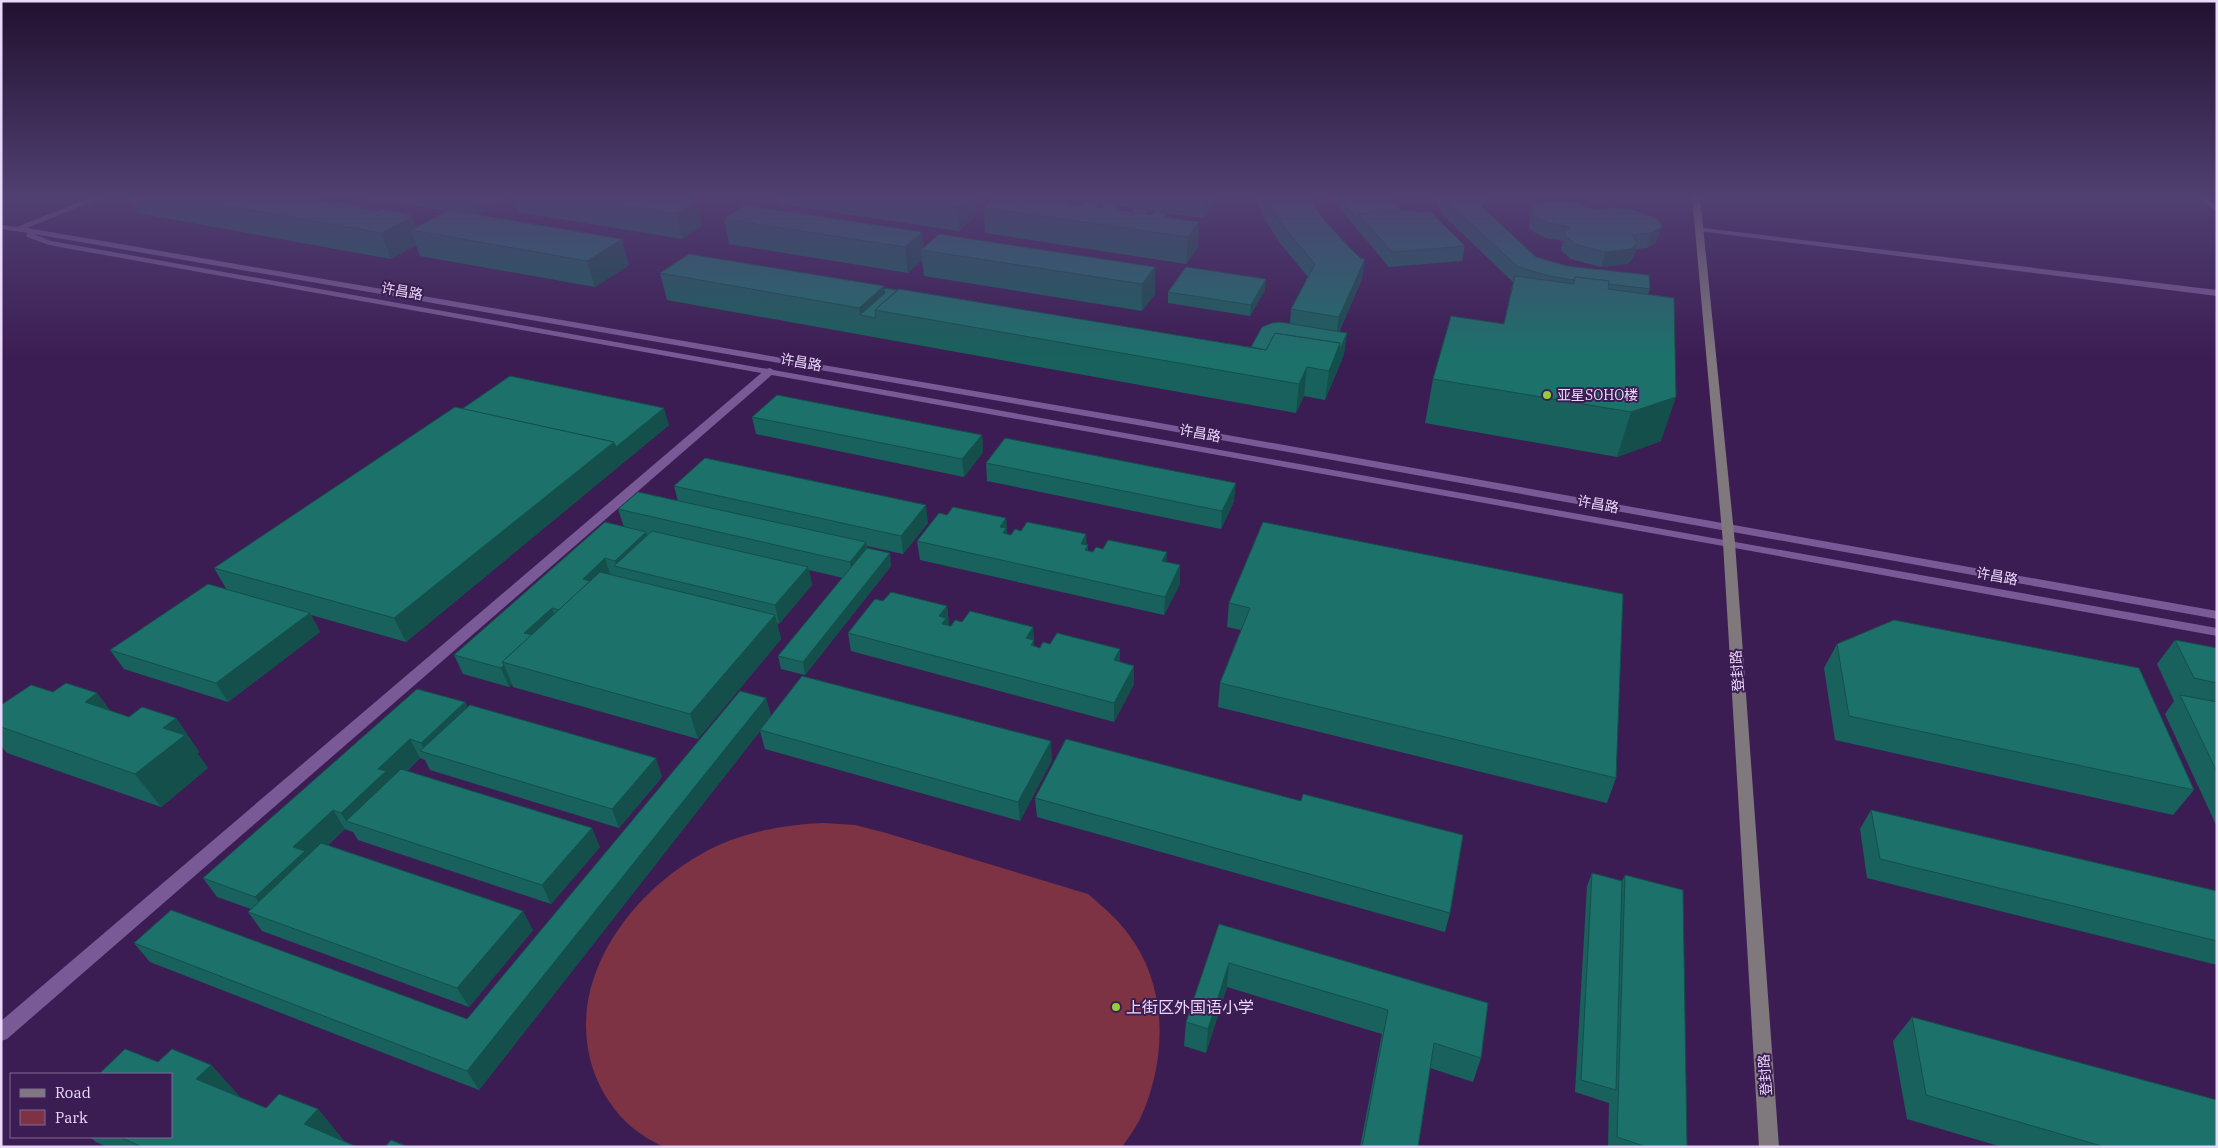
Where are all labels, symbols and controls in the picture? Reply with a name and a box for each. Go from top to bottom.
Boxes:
street label: 许昌路 [380,278,424,304]
street label: 许昌路 [779,349,823,375]
place label: 亚星SOHO楼 [1557,386,1638,404]
marker: 亚星SOHO楼 [1541,389,1553,401]
street label: 许昌路 [1178,420,1222,446]
street label: 许昌路 [1576,491,1620,517]
street label: 许昌路 [1975,563,2019,589]
street label: 登封路 [1727,649,1747,693]
place label: 上街区外国语小学 [1126,997,1254,1017]
marker: 上街区外国语小学 [1110,1001,1122,1013]
street label: 登封路 [1755,1053,1775,1097]
legend [10,1073,172,1138]
text: Road [55,1083,91,1102]
text: Park [55,1108,88,1127]

